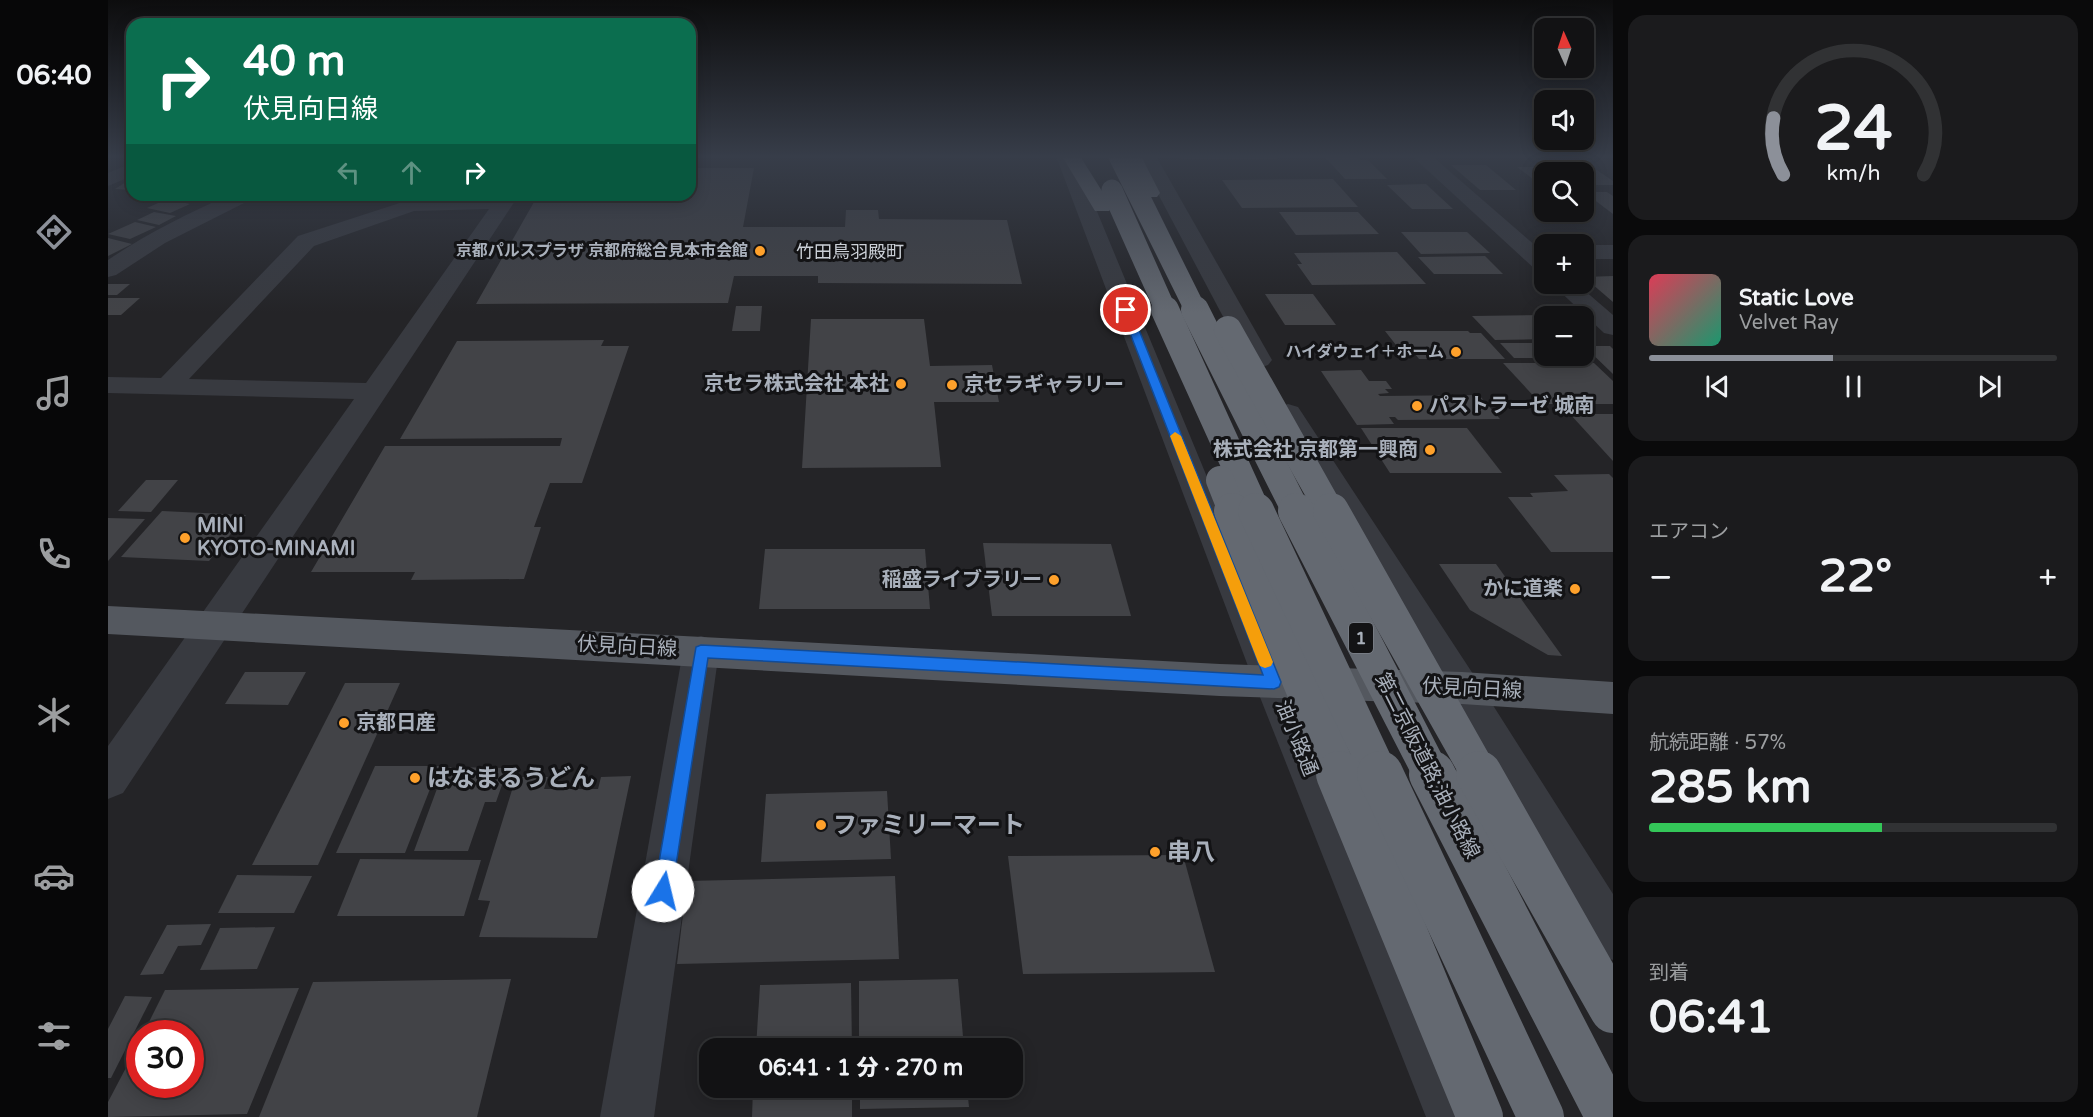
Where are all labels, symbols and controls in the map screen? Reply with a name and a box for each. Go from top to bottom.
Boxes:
north arrow [1534,18,1594,78]
map controls [1534,18,1594,366]
text: 40 m [243,36,345,87]
icon: right [144,42,222,120]
text: 06:40 [17,59,91,92]
button: sound [1534,90,1594,150]
text: 24 [1814,92,1892,167]
text: 伏見向日線 [243,93,378,126]
icon: left [332,156,365,189]
icon: ahead [395,156,428,189]
icon: right [458,156,491,189]
text: km/h [1826,160,1880,186]
button: search [1534,162,1594,222]
icon: directions [33,211,75,253]
button: + [1534,234,1594,294]
place label: 京都パルスプラザ 京都府総合見本市会館 [456,241,748,261]
district label: 竹田鳥羽殿町 [796,241,904,263]
marker: 京都パルスプラザ 京都府総合見本市会館 [753,244,767,258]
pin [1100,284,1151,335]
text: Static Love [1739,285,1854,311]
icon: arrive [1109,293,1142,326]
button: − [1534,306,1594,366]
text: Velvet Ray [1739,311,1839,335]
place label: ハイダウェイ＋ホーム [1285,342,1444,362]
marker: ハイダウェイ＋ホーム [1449,345,1463,359]
icon: previous [1701,370,1734,403]
icon: pause [1837,370,1870,403]
icon: next [1973,370,2006,403]
icon: music [33,372,75,414]
place label: 京セラ株式会社 本社 [704,372,889,396]
place label: 京セラギャラリー [964,373,1124,397]
marker: 京セラ株式会社 本社 [894,377,908,391]
marker: 京セラギャラリー [945,378,959,392]
place label: パストラーゼ 城南 [1429,394,1594,418]
marker: パストラーゼ 城南 [1410,399,1424,413]
place label: 株式会社 京都第一興商 [1213,438,1418,462]
marker: 株式会社 京都第一興商 [1423,443,1437,457]
place label: MINI KYOTO-MINAMI [197,514,355,561]
text: エアコン [1649,520,1729,544]
marker: MINI KYOTO-MINAMI [178,531,192,545]
icon: phone [33,533,75,575]
text: 22° [1819,550,1892,604]
text: − [1649,558,1673,597]
text: + [2038,558,2057,597]
place label: 稲盛ライブラリー [882,568,1042,592]
marker: 稲盛ライブラリー [1047,573,1061,587]
place label: かに道楽 [1483,577,1563,601]
marker: かに道楽 [1568,582,1582,596]
road number: 1 [1349,623,1373,653]
street label: 伏見向日線 [576,632,678,662]
street label: 第二京阪道路;油小路線 [1370,669,1484,863]
street label: 伏見向日線 [1421,674,1523,704]
icon: climate [33,694,75,736]
street label: 油小路通 [1270,696,1322,780]
place label: 京都日産 [356,711,436,735]
marker: 京都日産 [337,716,351,730]
text: 航続距離 · 57% [1649,731,1786,755]
text: 285 km [1649,761,1811,815]
place label: はなまるうどん [427,764,595,793]
marker: はなまるうどん [408,771,422,785]
place label: ファミリーマート [833,811,1025,840]
marker: ファミリーマート [814,818,828,832]
place label: 串八 [1167,838,1215,867]
marker: 串八 [1148,845,1162,859]
icon: car [33,855,75,897]
position arrow [631,859,695,923]
text: 到着 [1649,961,1689,985]
text: 06:41 [1649,991,1774,1045]
icon: filters [33,1015,75,1057]
speed limit sign: 30 [126,1020,204,1098]
text: 06:41 · 1 分 · 270 m [759,1055,963,1081]

